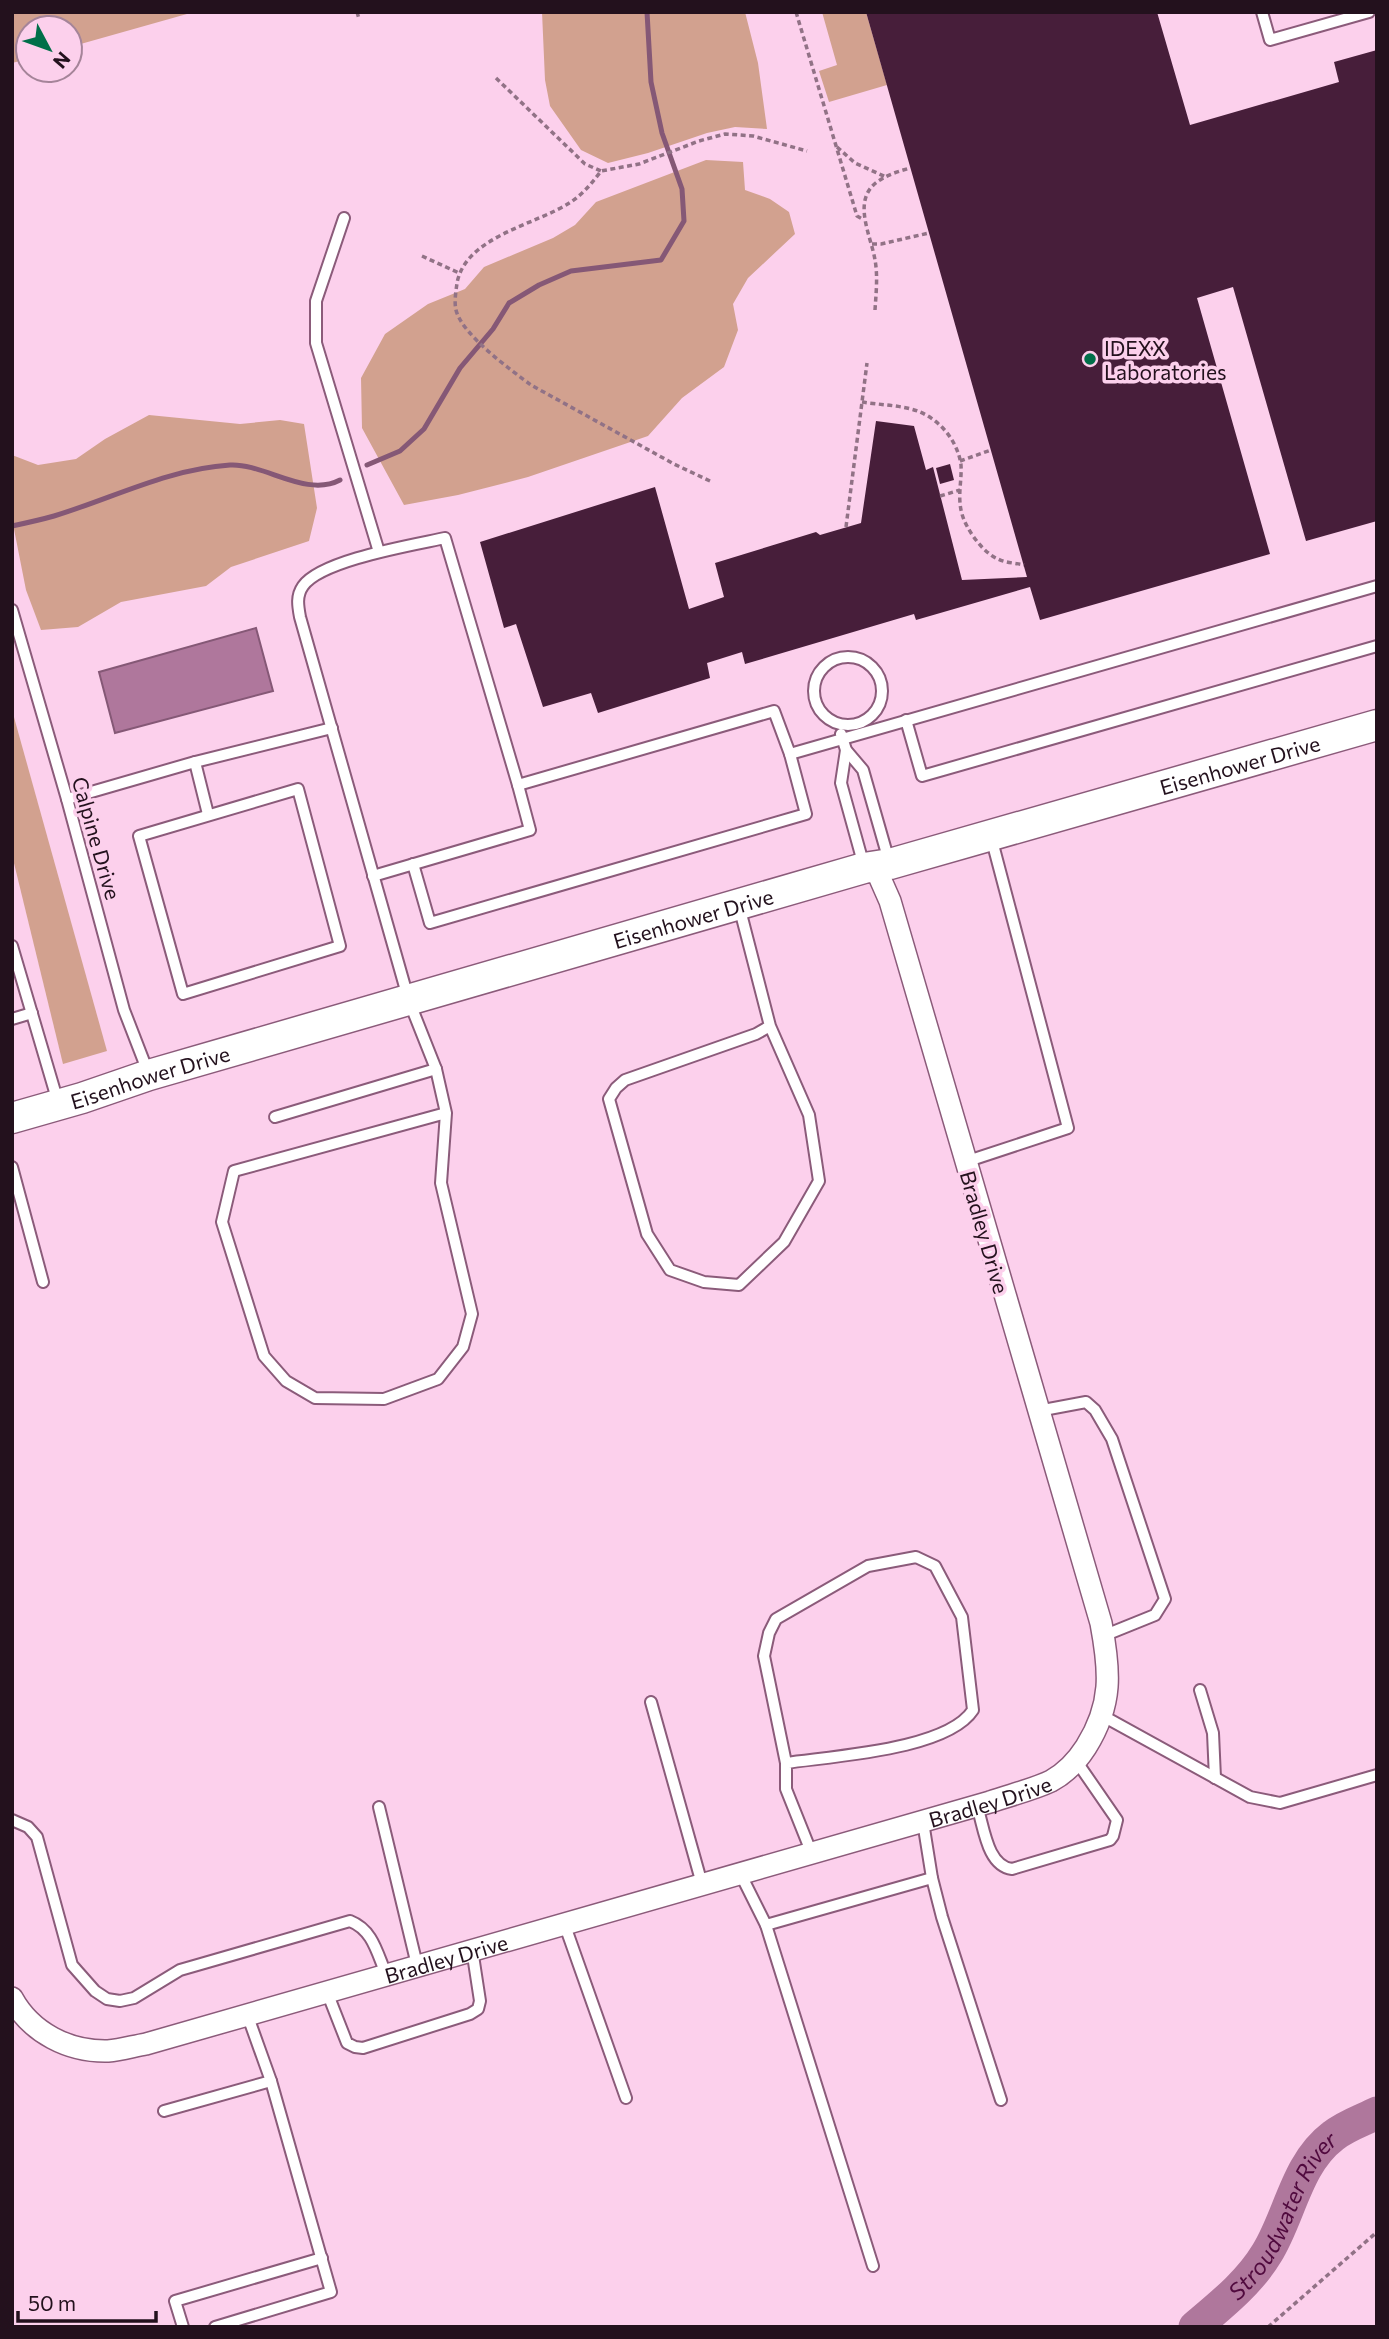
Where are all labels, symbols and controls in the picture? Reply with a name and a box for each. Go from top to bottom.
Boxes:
north arrow [14,14,84,84]
text: N [49,48,76,73]
place label: IDEXX Laboratories [1104,335,1227,384]
marker: IDEXX Laboratories [1082,351,1098,367]
street label: Eisenhower Drive [1157,729,1323,799]
street label: Calpine Drive [68,774,126,902]
street label: Eisenhower Drive [610,882,776,953]
street label: Eisenhower Drive [67,1040,232,1113]
street label: Bradley Drive [956,1168,1014,1296]
street label: Bradley Drive [926,1770,1055,1831]
street label: Bradley Drive [382,1929,510,1987]
water label: Stroudwater River [1222,2125,1343,2305]
scale bar [18,2280,156,2324]
text: 50 m [28,2290,76,2315]

